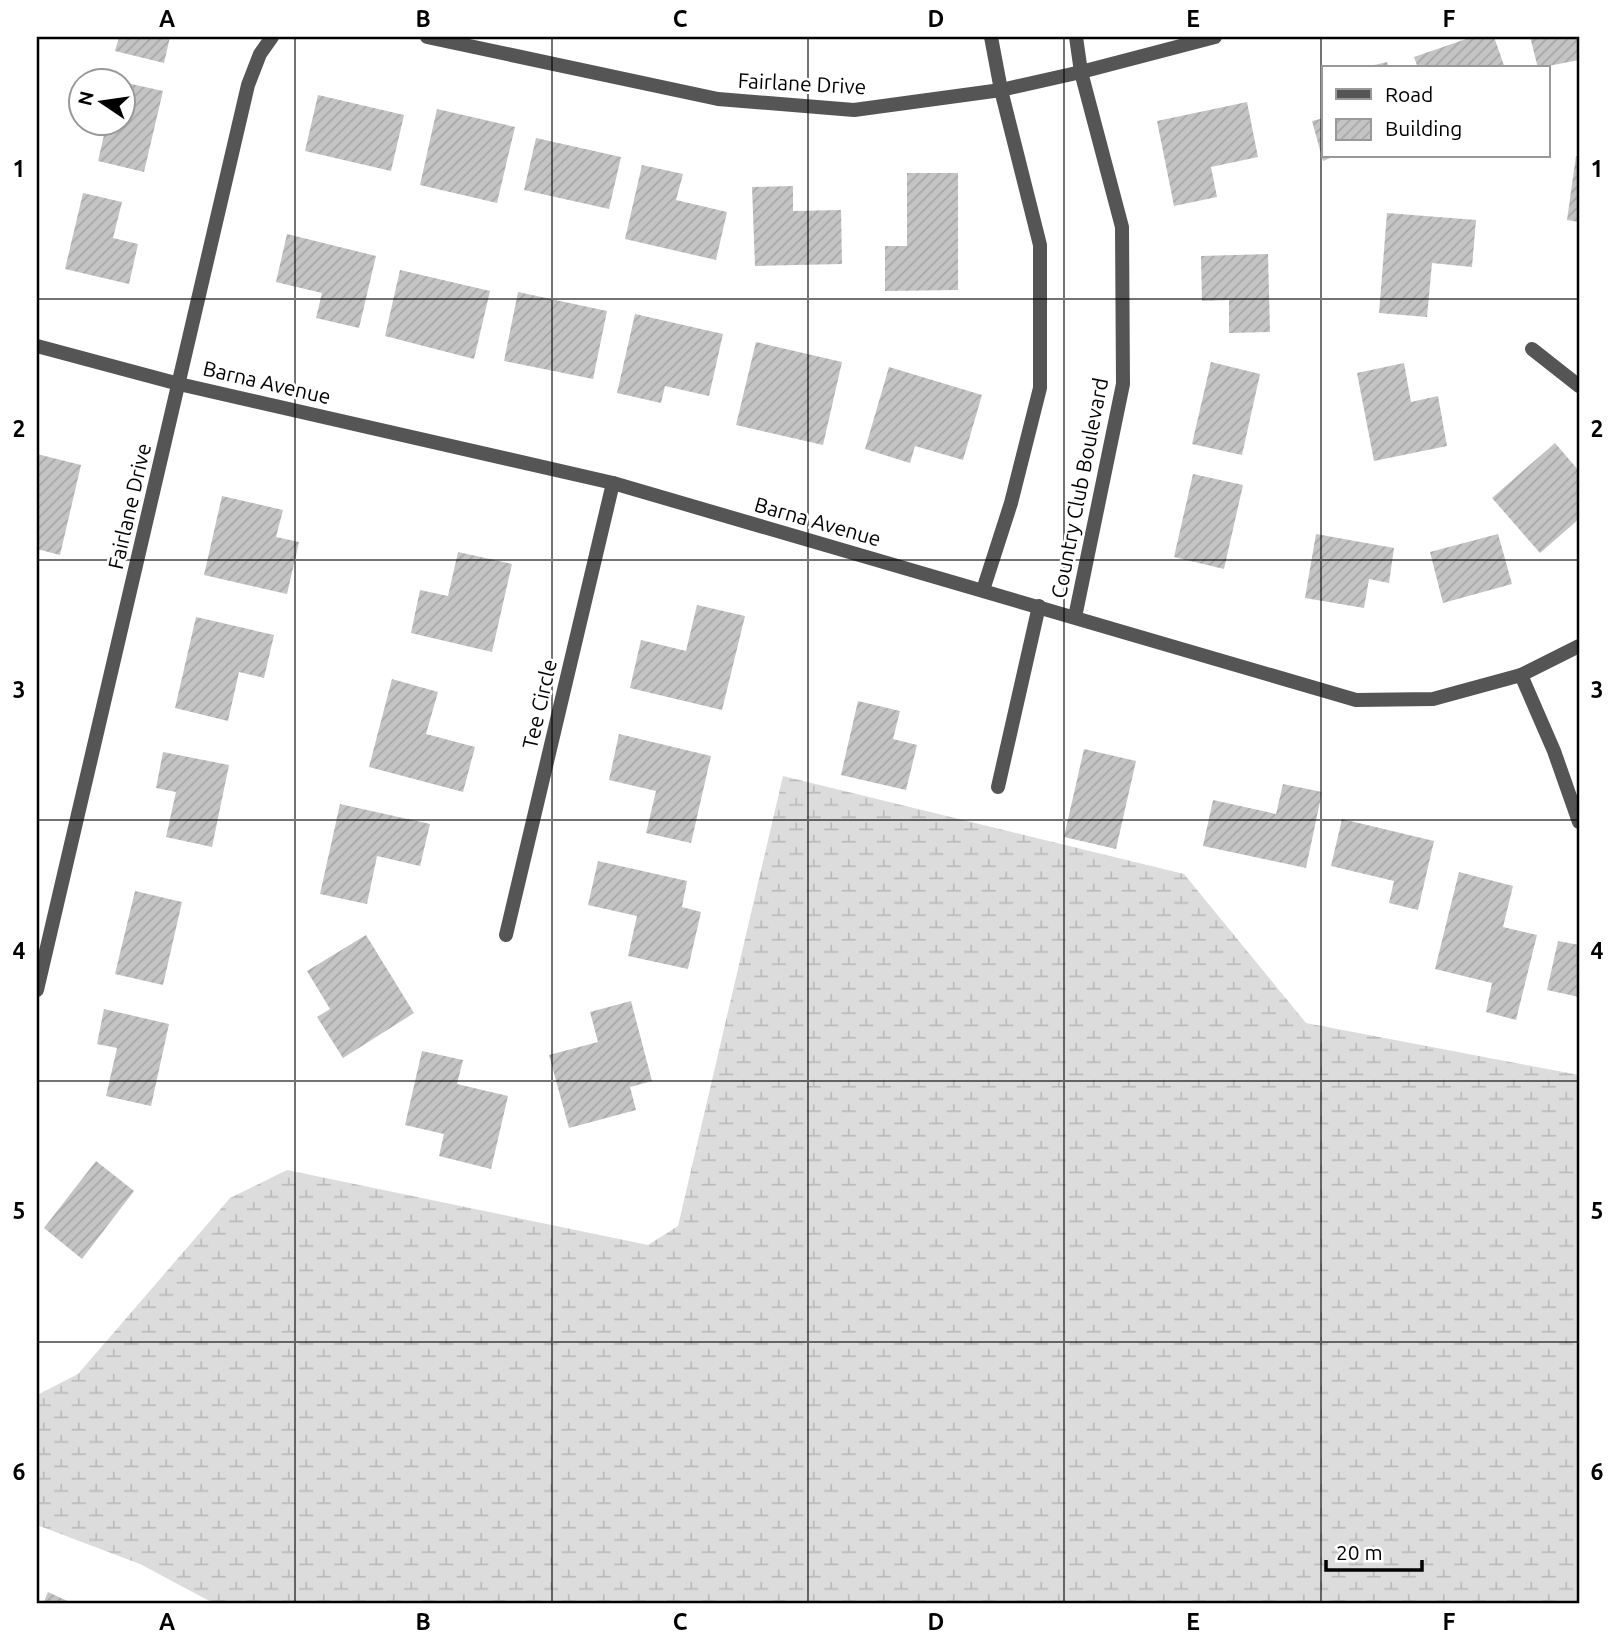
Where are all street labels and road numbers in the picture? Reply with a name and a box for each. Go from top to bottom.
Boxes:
street label: Fairlane Drive [737,68,867,98]
street label: Barna Avenue [201,356,333,408]
street label: Country Club Boulevard [1046,376,1112,600]
street label: Fairlane Drive [103,441,155,571]
street label: Barna Avenue [752,491,884,551]
street label: Tee Circle [517,657,561,751]

